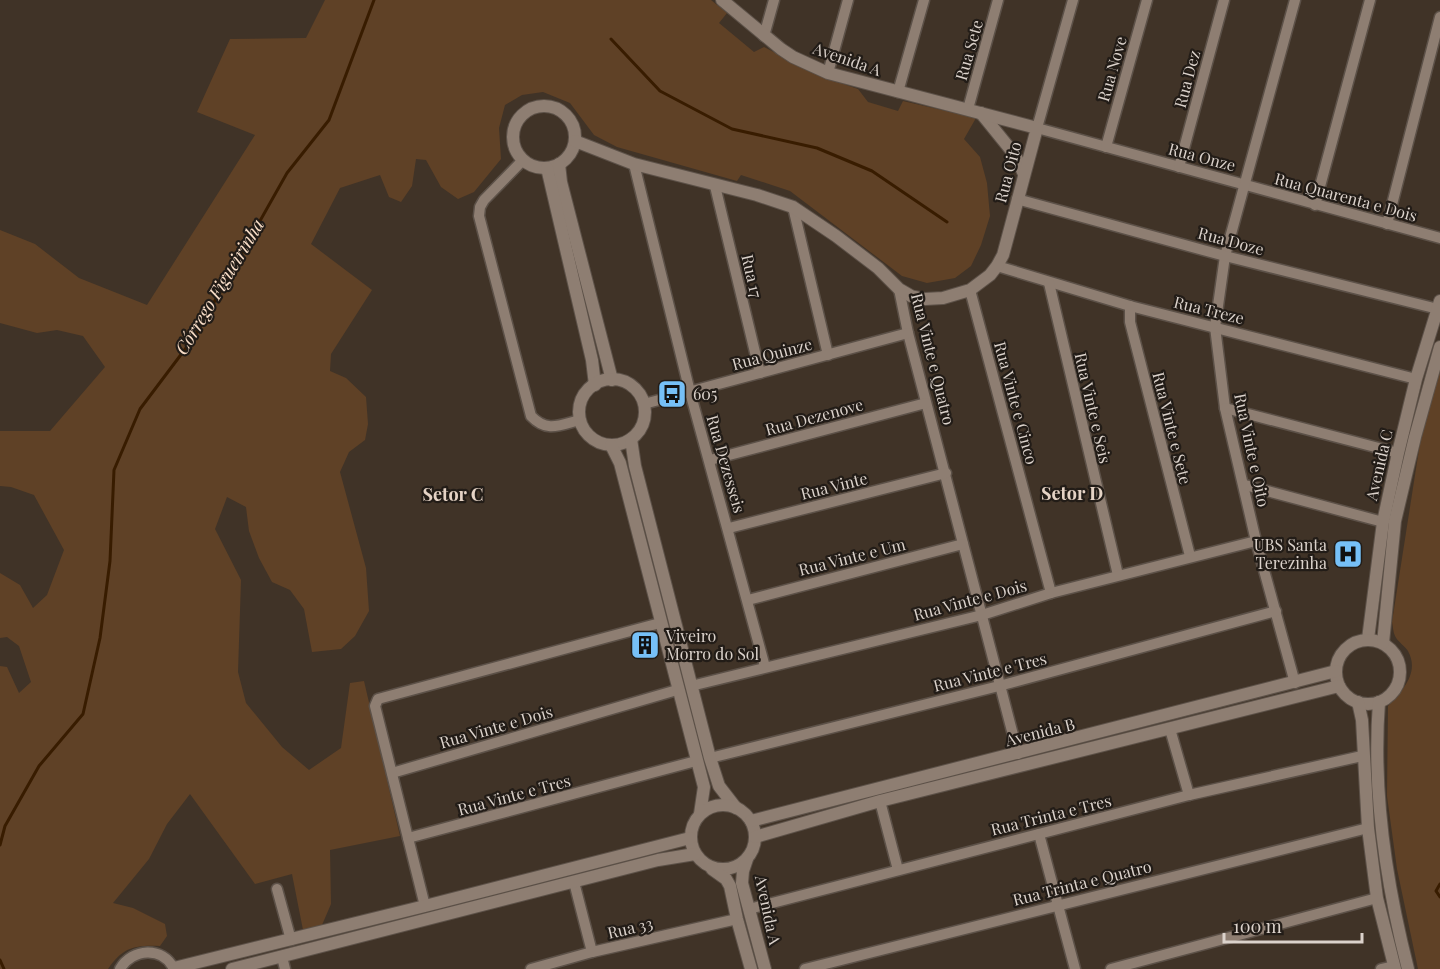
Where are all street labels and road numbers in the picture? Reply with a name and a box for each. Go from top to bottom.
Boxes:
street label: Rua Sete [950,17,987,83]
street label: Rua Nove [1092,34,1131,104]
street label: Avenida A [809,37,885,80]
street label: Rua Dez [1169,47,1204,110]
street label: Rua Onze [1166,138,1238,176]
street label: Rua Oito [989,139,1026,205]
street label: Rua Quarenta e Dois [1273,167,1420,226]
street label: Rua Doze [1196,222,1266,259]
street label: Rua 17 [737,252,768,300]
street label: Rua Vinte e Quatro [907,291,960,427]
street label: Rua Treze [1172,291,1246,328]
street label: Rua Quinze [729,333,814,374]
street label: Rua Vinte e Cinco [990,339,1043,467]
street label: Rua Vinte e Seis [1071,350,1116,465]
street label: Rua Vinte e Sete [1148,370,1197,486]
street label: Rua Vinte e Oito [1230,391,1275,509]
street label: Rua Dezenove [762,393,865,440]
street label: Rua Dezesseis [702,412,751,515]
street label: Avenida C [1360,427,1397,503]
street label: Rua Vinte [798,467,870,504]
street label: Rua Vinte e Um [796,533,908,580]
street label: Rua Vinte e Dois [911,574,1029,625]
street label: Rua Vinte e Tres [931,647,1049,696]
street label: Rua Vinte e Dois [437,700,555,753]
street label: Avenida B [1002,713,1077,751]
street label: Rua Vinte e Tres [455,769,573,820]
street label: Rua Trinta e Tres [988,789,1113,840]
street label: Rua Trinta e Quatro [1010,855,1154,910]
street label: Avenida A [751,872,786,948]
street label: Rua 33 [605,912,655,943]

